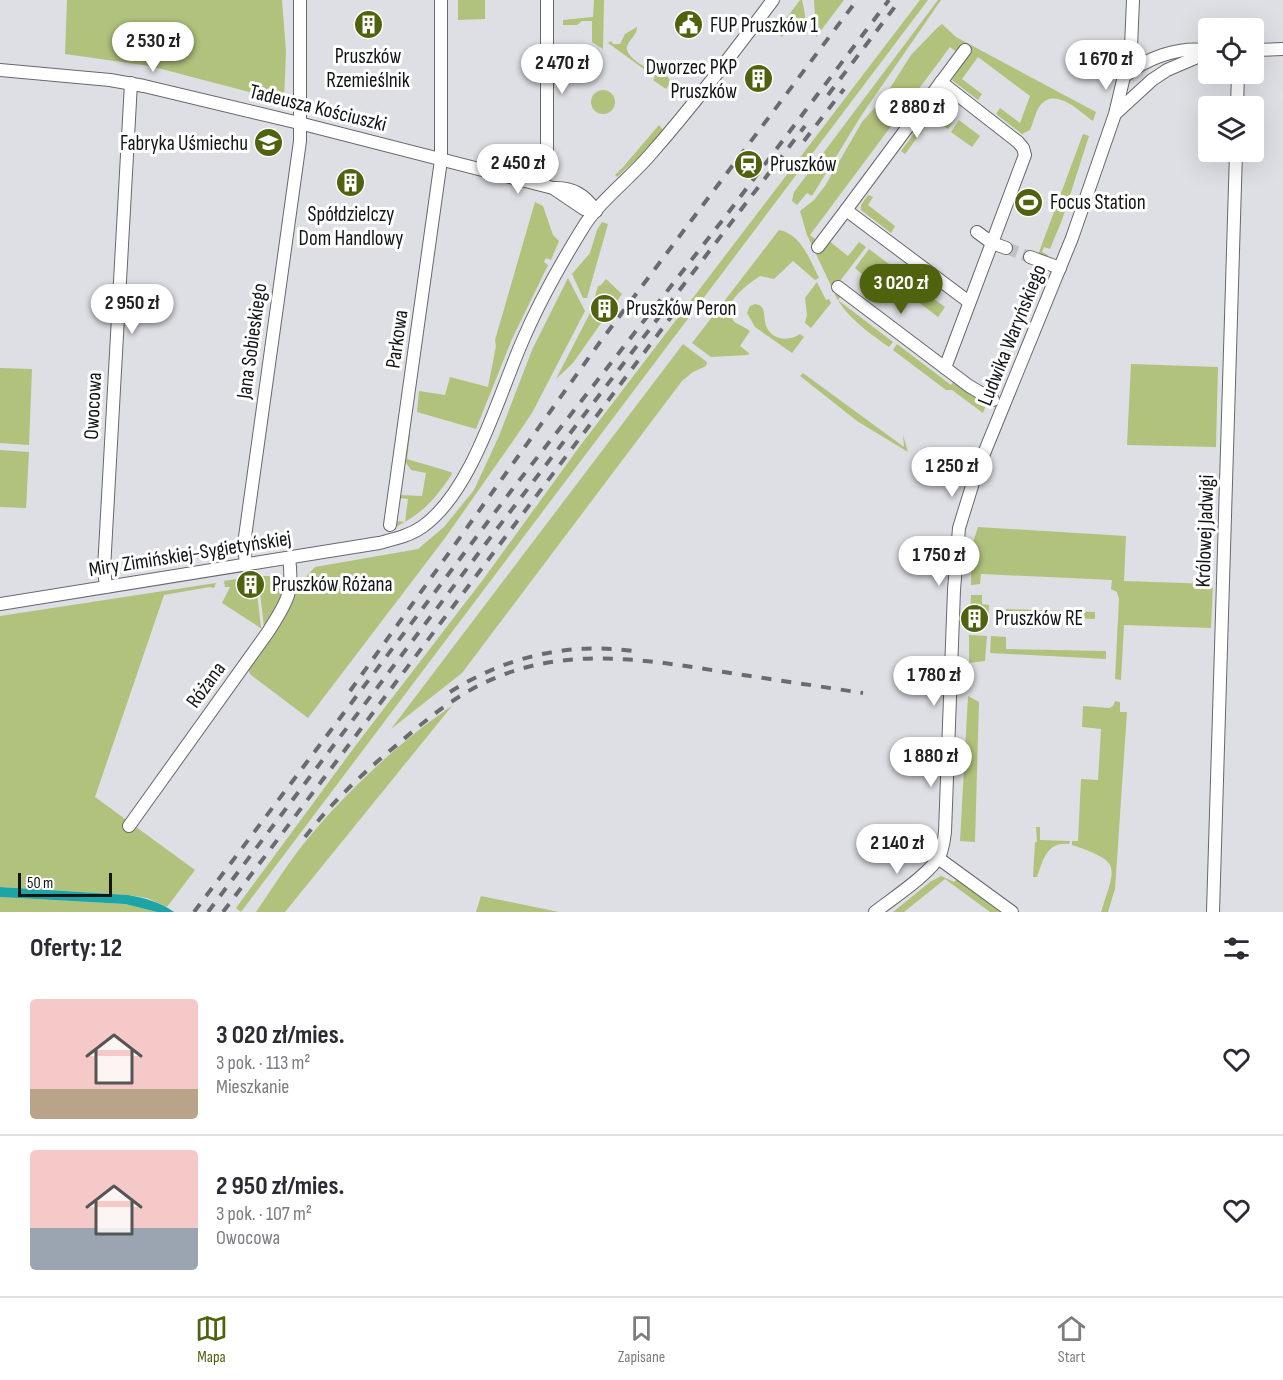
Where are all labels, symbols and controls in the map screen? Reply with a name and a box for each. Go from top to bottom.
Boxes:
building icon: Pruszków Rzemieślnik [352,9,384,41]
public building icon: FUP Pruszków 1 [673,9,705,41]
place label: FUP Pruszków 1 [710,13,819,38]
map controls [1198,18,1264,162]
button: locate [1198,18,1264,84]
pin: 2 530 zł [91,22,215,73]
text: 2 530 zł [126,29,180,53]
pin: 1 670 zł [1044,40,1168,91]
place label: Pruszków Rzemieślnik [326,44,410,93]
pin: 2 470 zł [500,44,624,95]
text: 1 670 zł [1079,47,1133,71]
text: 2 470 zł [535,51,589,75]
place label: Dworzec PKP Pruszków [646,55,737,104]
building icon: Dworzec PKP Pruszków [742,63,774,95]
street label: Tadeusza Kościuszki [247,79,389,137]
pin: 2 880 zł [855,88,979,139]
text: 2 880 zł [889,95,945,119]
button: layers [1198,96,1264,162]
school or university icon: Fabryka Uśmiechu [253,127,285,159]
place label: Fabryka Uśmiechu [120,131,248,156]
pin: 2 450 zł [456,144,580,195]
station icon: Pruszków [733,148,765,180]
text: 2 450 zł [491,151,545,175]
place label: Pruszków [770,152,837,177]
building icon: Spółdzielczy Dom Handlowy [335,167,367,199]
sports icon: Focus Station [1013,186,1045,218]
place label: Focus Station [1050,190,1146,215]
place label: Spółdzielczy Dom Handlowy [299,202,403,251]
street label: Ludwika Waryńskiego [972,261,1052,409]
pin: 3 020 zł [839,264,963,315]
text: 3 020 zł [874,271,928,295]
street label: Jana Sobieskiego [231,282,272,401]
pin: 2 950 zł [70,284,194,335]
text: 2 950 zł [105,291,159,315]
building icon: Pruszków Peron [589,292,621,324]
place label: Pruszków Peron [626,296,737,321]
street label: Parkowa [381,308,413,370]
street label: Owocowa [79,372,107,440]
pin: 1 250 zł [890,447,1014,498]
text: 1 250 zł [926,454,978,478]
street label: Królowej Jadwigi [1191,474,1219,588]
street label: Miry Zimińskiej-Sygietyńskiej [87,526,293,582]
pin: 1 750 zł [877,536,1001,587]
text: 1 750 zł [913,543,965,567]
building icon: Pruszków Różana [235,568,267,600]
place label: Pruszków Różana [272,572,393,597]
building icon: Pruszków RE [958,602,990,634]
place label: Pruszków RE [995,606,1083,631]
pin: 1 780 zł [872,656,996,707]
street label: Różana [181,657,231,713]
text: 1 780 zł [907,663,961,687]
pin: 1 880 zł [869,737,993,788]
text: 1 880 zł [904,744,958,768]
pin: 2 140 zł [835,824,959,875]
text: 2 140 zł [870,831,924,855]
scale bar [18,870,112,898]
text: 50 m [27,874,53,893]
icon: filters [1220,932,1253,965]
text: Oferty: 12 [30,933,122,964]
text: 3 020 zł/mies. [216,1020,345,1051]
icon: home [78,1023,150,1095]
icon: heart [1220,1043,1253,1076]
text: 3 pok. · 113 m² [216,1051,311,1075]
text: Mieszkanie [216,1075,289,1099]
text: 2 950 zł/mies. [216,1171,344,1202]
icon: home [78,1174,150,1246]
icon: heart [1220,1194,1253,1227]
text: 3 pok. · 107 m² [216,1202,312,1226]
text: Owocowa [216,1226,280,1250]
tab: Mapa [195,1312,228,1367]
tab: Zapisane [618,1312,665,1367]
tab: Start [1055,1312,1088,1367]

